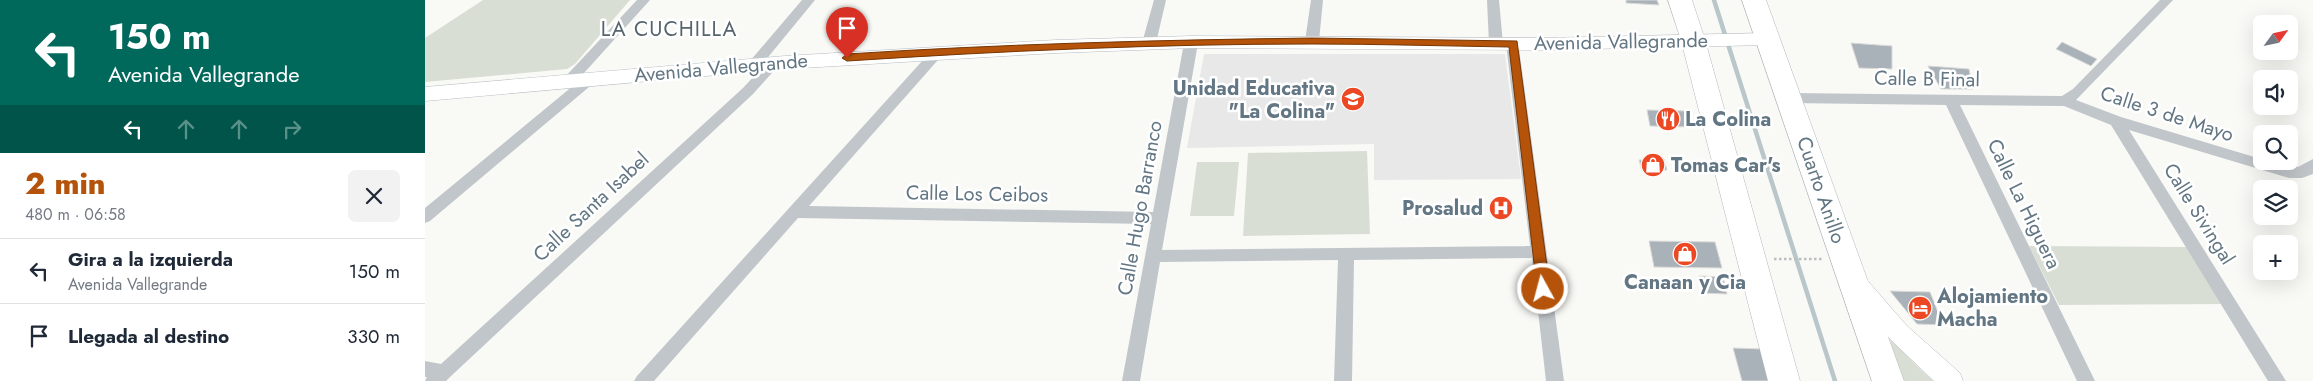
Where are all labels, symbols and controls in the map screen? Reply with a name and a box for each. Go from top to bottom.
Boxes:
pin [826,7,868,58]
text: 150 m [108,12,211,62]
district label: LA CUCHILLA [601,14,737,44]
icon: arrive [833,14,861,42]
north arrow [2253,15,2297,60]
map controls [2253,15,2298,280]
icon: left [25,20,90,85]
street label: Avenida Vallegrande [1534,26,1708,58]
street label: Avenida Vallegrande [633,46,809,90]
text: Avenida Vallegrande [108,58,300,90]
street label: Calle B Final [1874,64,1980,94]
button: sound [2253,70,2298,115]
place label: Unidad Educativa "La Colina" [1173,74,1335,126]
street label: Calle 3 de Mayo [2097,79,2237,149]
school or university icon: Unidad Educativa "La Colina" [1340,86,1366,112]
place label: La Colina [1685,105,1771,134]
restaurant icon: La Colina [1655,106,1681,132]
icon: left [119,115,147,143]
icon: ahead [172,115,200,143]
icon: ahead [225,115,253,143]
icon: right [278,115,306,143]
street label: Calle Hugo Barranco [1110,118,1170,298]
button: search [2253,125,2298,170]
street label: Cuarto Anillo [1789,133,1853,247]
street label: Calle La Higuera [1980,134,2068,274]
street label: Calle Santa Isabel [527,146,655,268]
place label: Tomas Car's [1671,151,1781,180]
shop icon: Tomas Car's [1640,152,1666,178]
street label: Calle Sivingal [2156,158,2242,270]
text: 2 min [25,162,106,205]
button: close [348,170,400,222]
street label: Calle Los Ceibos [906,178,1048,210]
button: layers [2253,180,2298,225]
place label: Prosalud [1402,194,1483,223]
hospital icon: Prosalud [1488,195,1514,221]
text: 480 m · 06:58 [25,203,126,226]
button: + [2253,235,2298,280]
shop icon: Canaan y Cia [1672,241,1698,267]
text: Gira a la izquierda [68,246,233,273]
icon: left [25,257,53,285]
text: 150 m [349,258,400,285]
position arrow [1516,262,1568,314]
place label: Canaan y Cia [1624,268,1746,297]
text: Avenida Vallegrande [68,273,207,296]
place label: Alojamiento Macha [1936,282,2048,334]
hotel icon: Alojamiento Macha [1907,295,1933,321]
icon: arrive [25,322,53,350]
text: Llegada al destino [68,323,229,350]
text: 330 m [347,323,400,350]

